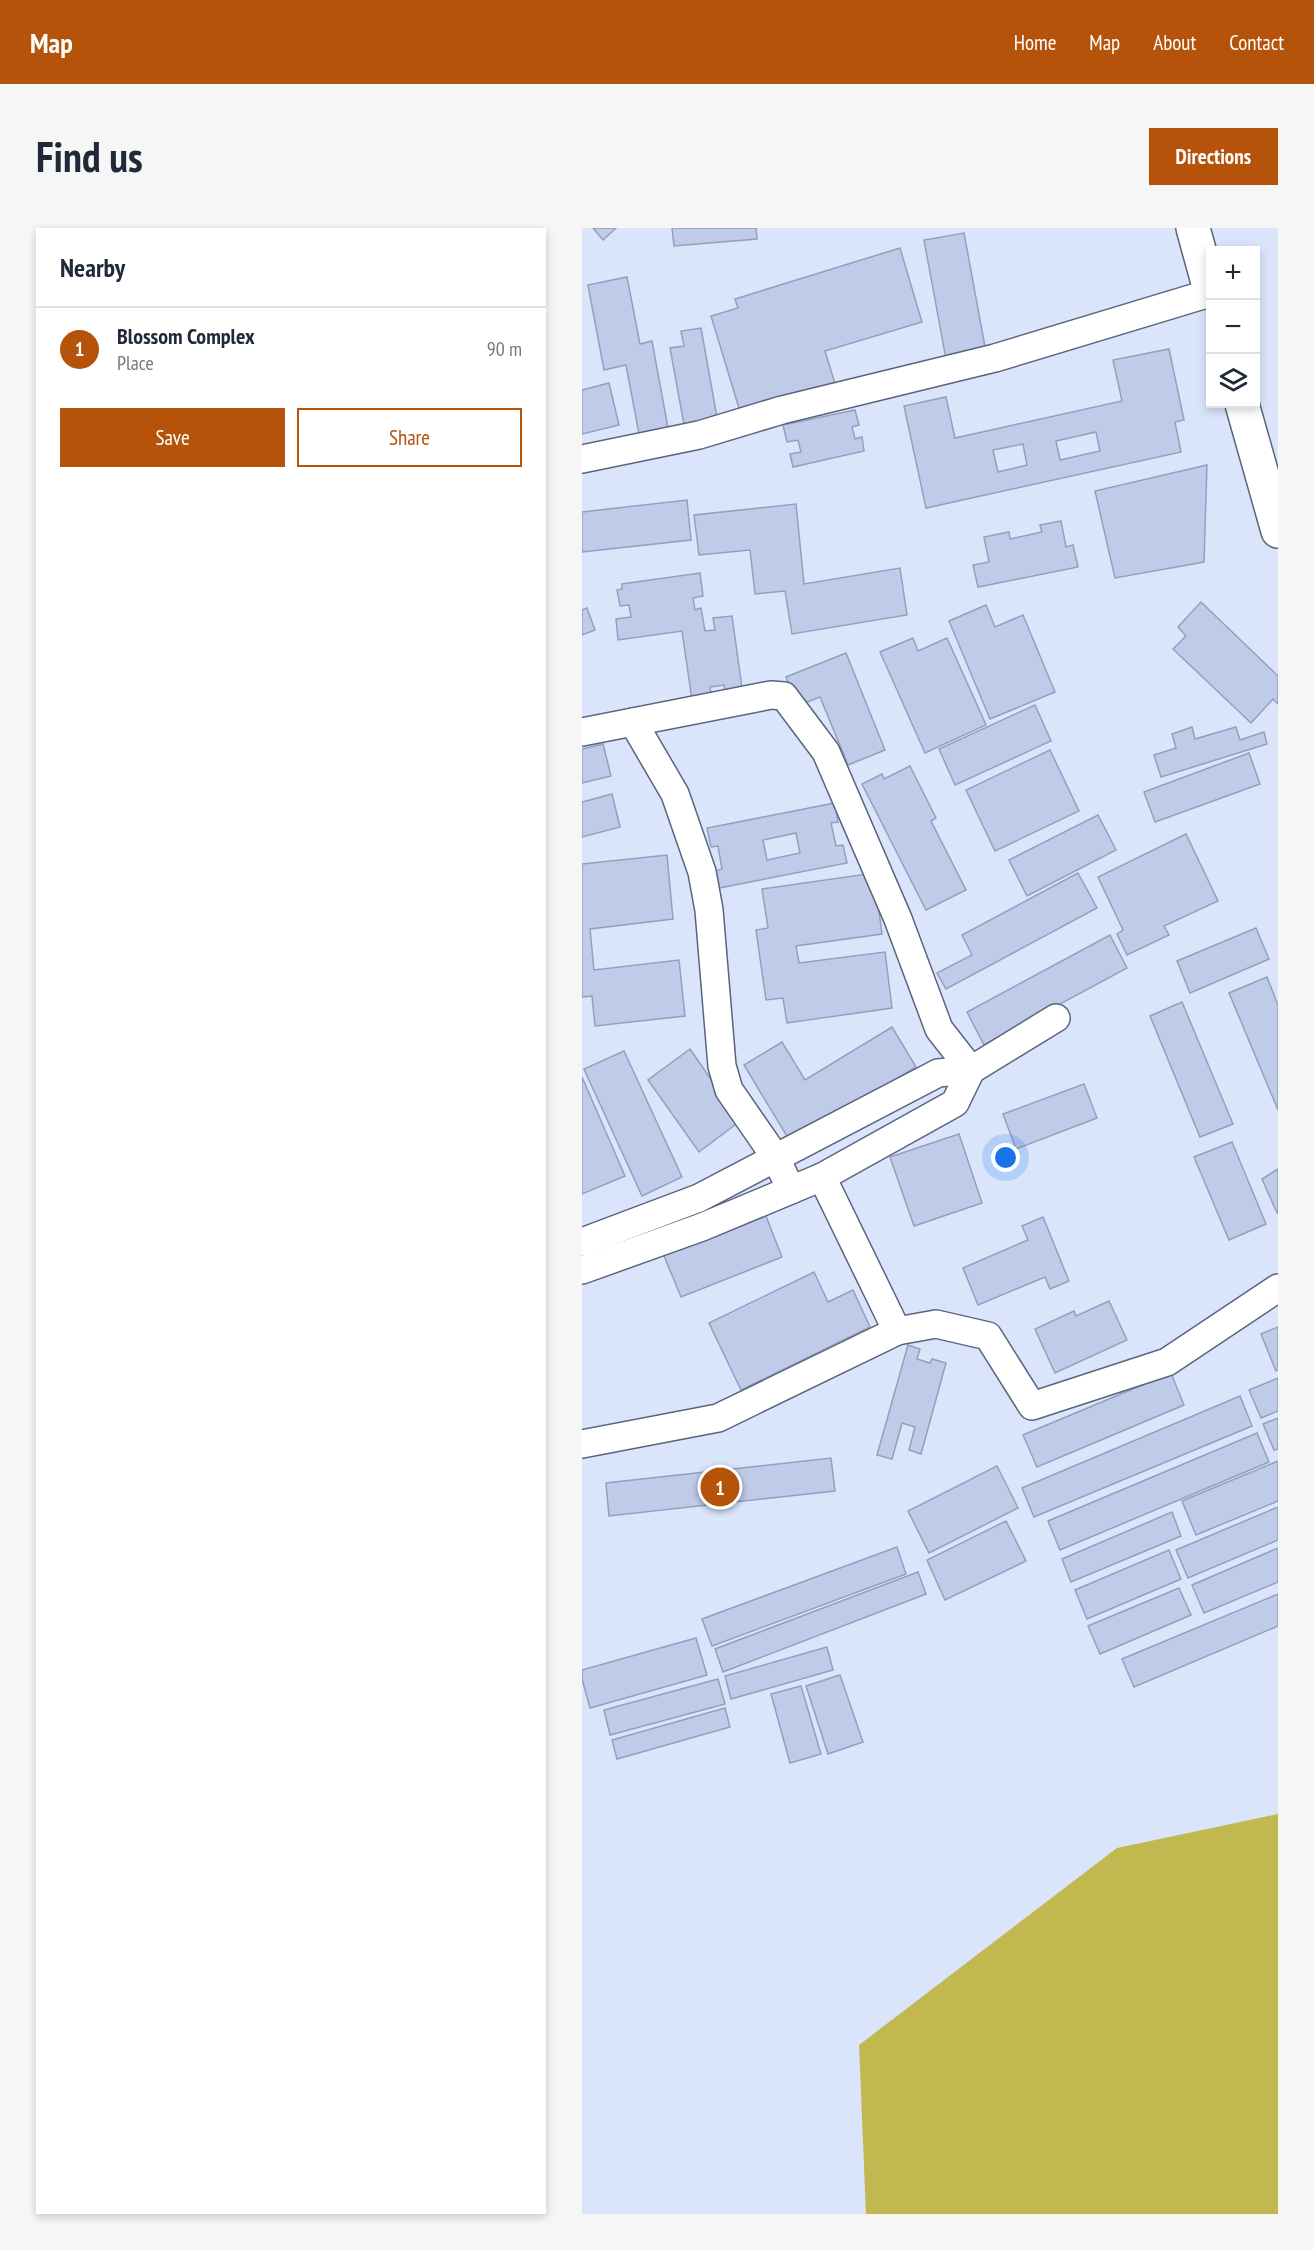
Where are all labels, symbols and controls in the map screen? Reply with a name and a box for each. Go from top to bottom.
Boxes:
text: Map [30,24,73,61]
text: Home [1014,29,1056,56]
text: Map [1089,29,1120,56]
text: About [1153,29,1196,56]
text: Contact [1229,29,1284,56]
button: Directions [1149,128,1278,185]
text: Find us [36,129,143,184]
map controls [1206,246,1260,408]
button: + [1206,246,1260,300]
text: Nearby [60,251,125,284]
button: − [1206,300,1260,354]
text: Blossom Complex [117,322,255,350]
text: 1 [75,336,84,362]
text: 90 m [487,336,522,362]
text: Place [117,350,154,376]
button: layers [1206,354,1260,408]
button: Save [60,408,285,467]
button: Share [297,408,522,467]
your location [991,1143,1020,1172]
pin: 1 [700,1464,740,1510]

